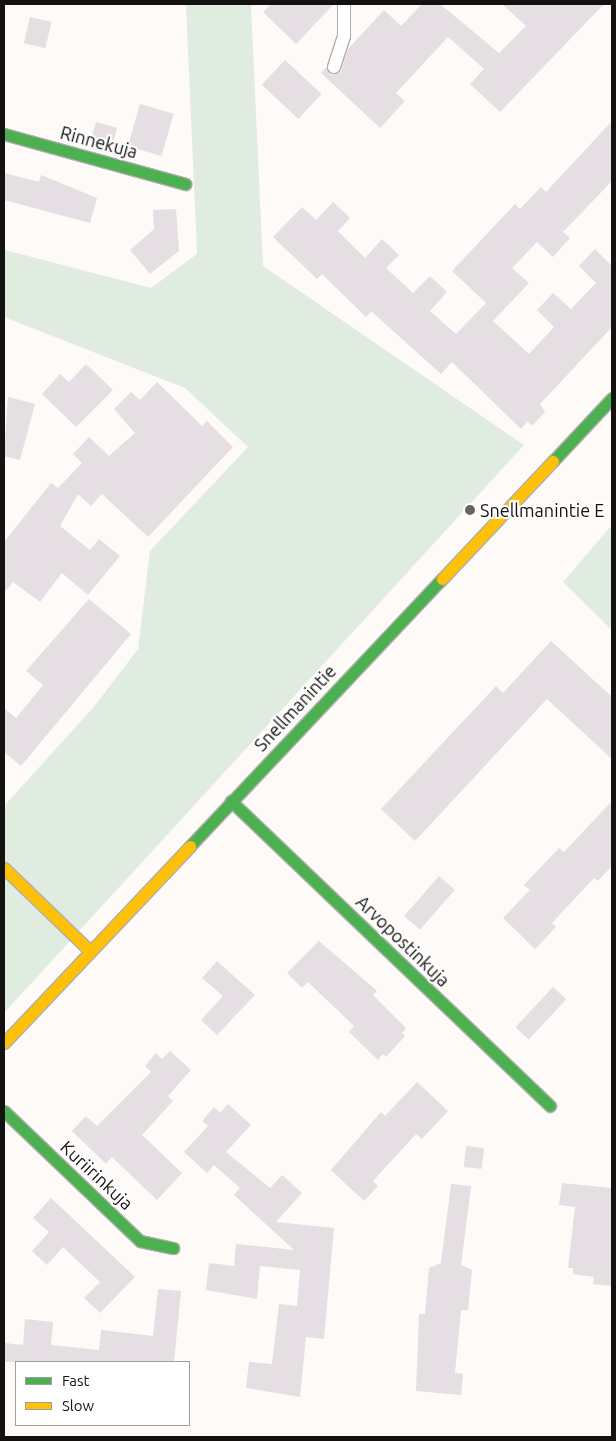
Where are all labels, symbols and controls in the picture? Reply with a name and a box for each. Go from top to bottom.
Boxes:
street label: Rinnekuja [58,121,140,163]
place label: Snellmanintie E [480,499,604,521]
marker: Snellmanintie E [464,504,476,516]
street label: Snellmanintie [250,660,340,756]
street label: Arvopostinkuja [352,891,454,991]
street label: Kuriirinkuja [56,1136,138,1214]
legend [15,1361,190,1426]
text: Fast [62,1372,89,1389]
text: Slow [62,1397,94,1414]

